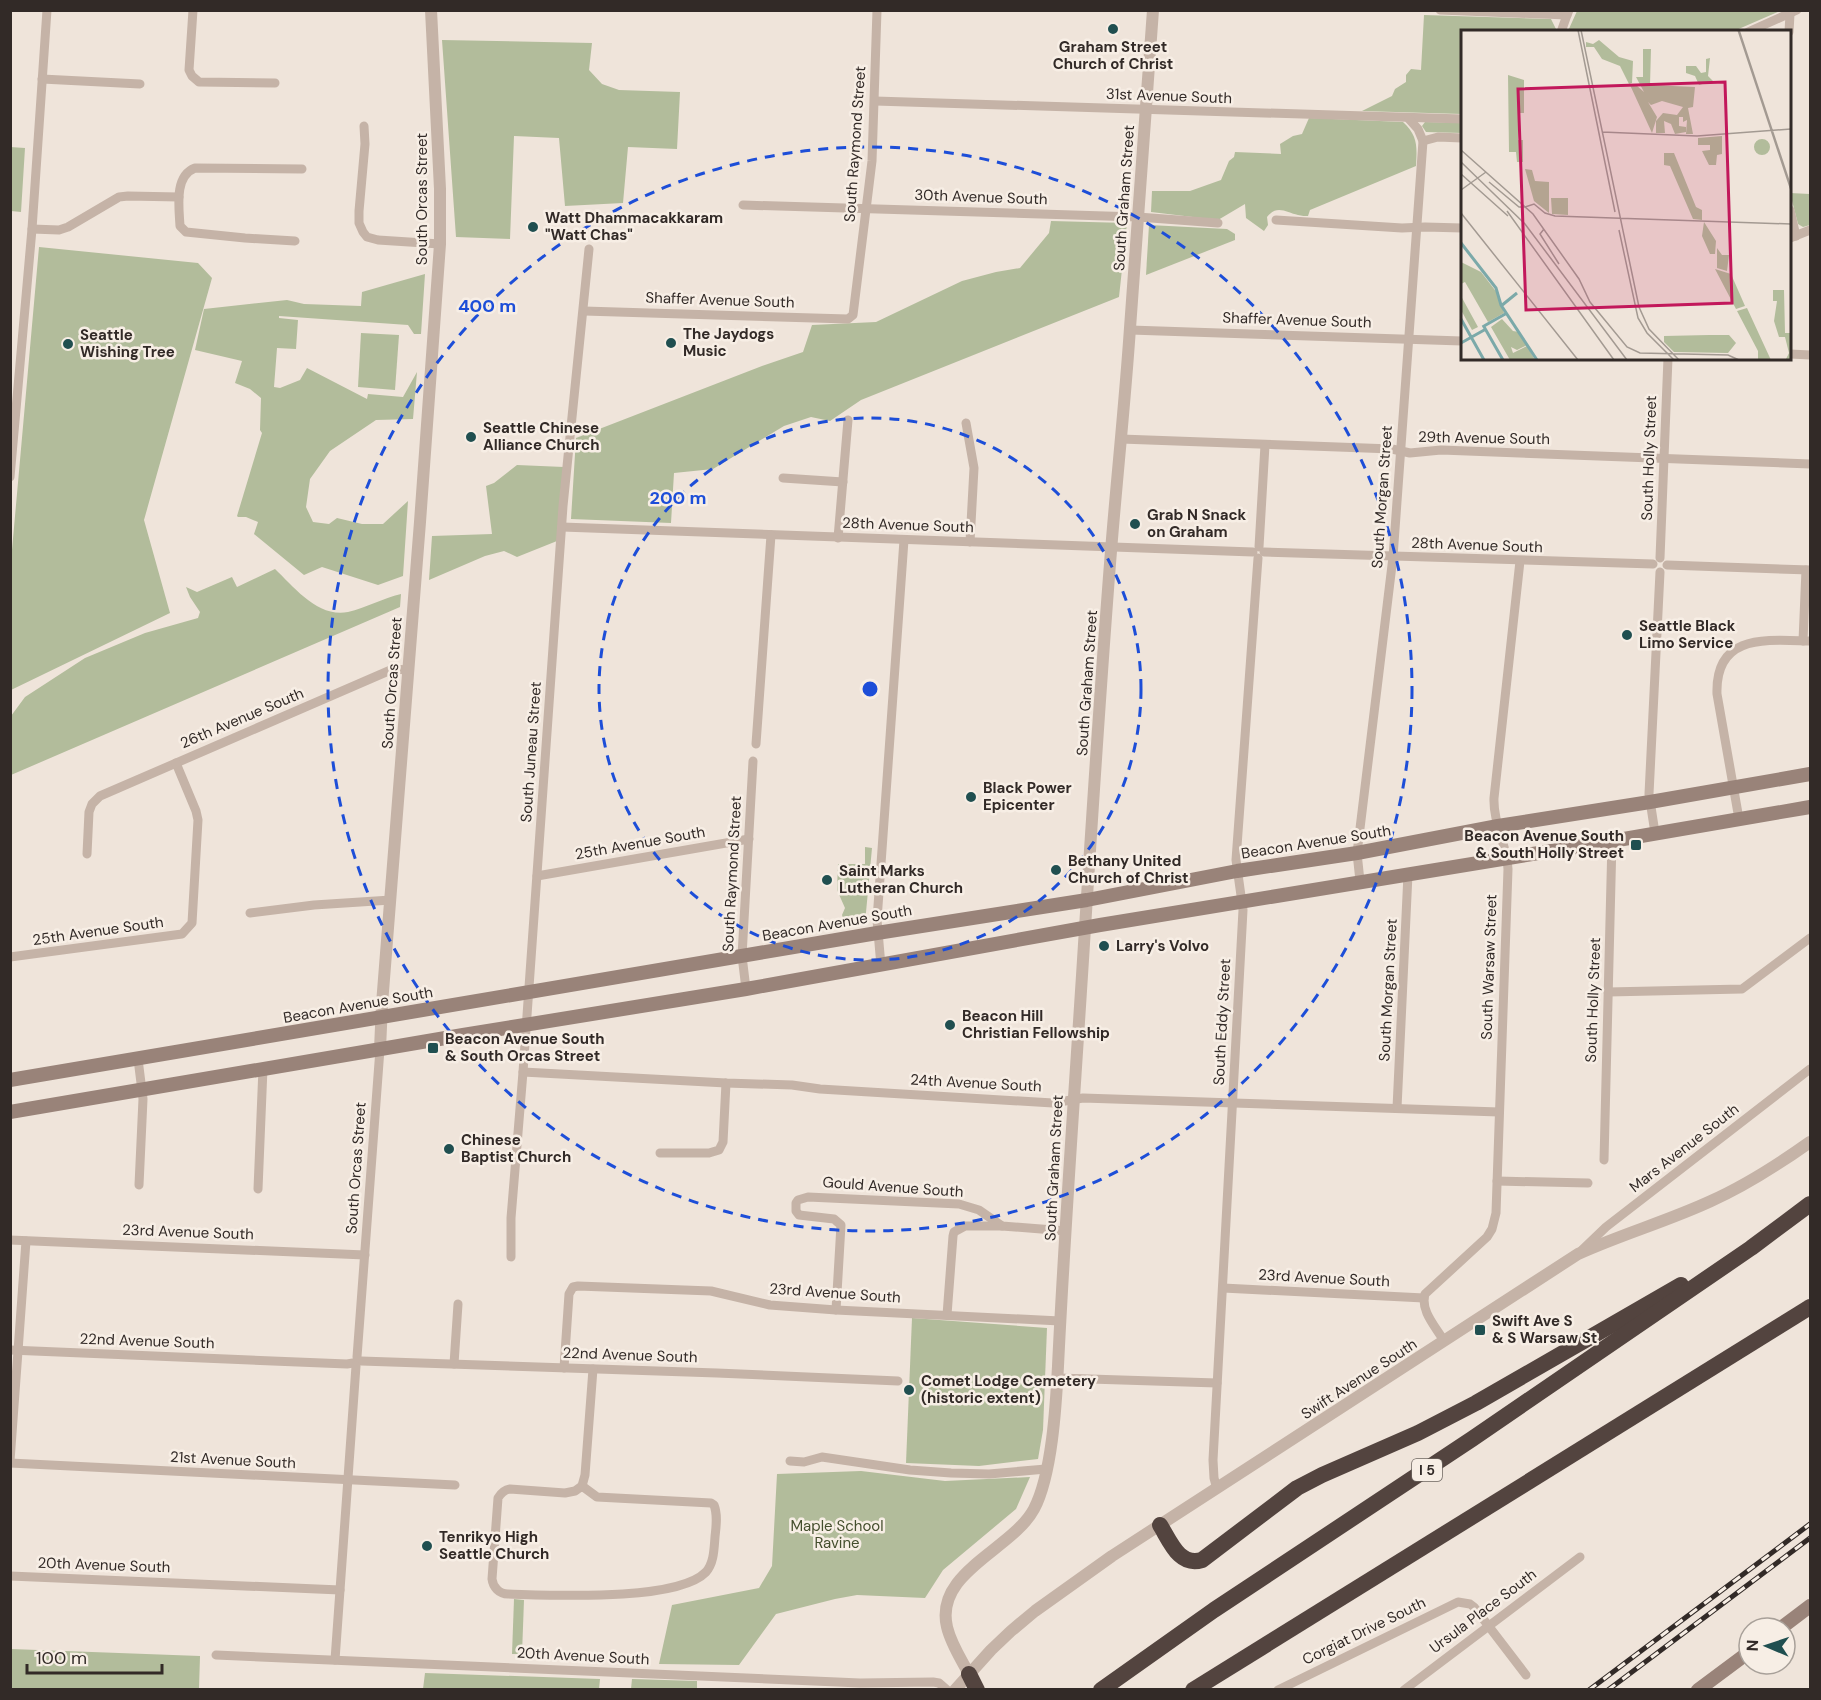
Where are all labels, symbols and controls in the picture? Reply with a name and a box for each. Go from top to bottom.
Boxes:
marker: Graham Street Church of Christ [1106,22,1120,36]
inset map [1461,30,1791,360]
place label: Graham Street Church of Christ [1053,37,1173,74]
street label: South Raymond Street [840,65,870,223]
street label: 31st Avenue South [1106,84,1232,108]
street label: South Graham Street [1109,124,1139,272]
street label: South Orcas Street [412,133,432,265]
street label: 30th Avenue South [914,185,1048,209]
place label: Watt Dhammacakkaram "Watt Chas" [545,208,723,245]
marker: Watt Dhammacakkaram "Watt Chas" [526,220,540,234]
street label: Shaffer Avenue South [645,287,795,313]
text: 400 m [458,294,516,318]
street label: Shaffer Avenue South [1222,307,1372,333]
place label: The Jaydogs Music [683,324,774,361]
place label: Seattle Wishing Tree [80,325,175,362]
marker: The Jaydogs Music [664,336,678,350]
marker: Seattle Wishing Tree [61,337,75,351]
street label: South Holly Street [1637,395,1661,521]
place label: Seattle Chinese Alliance Church [483,418,599,455]
street label: South Morgan Street [1367,425,1397,569]
street label: 29th Avenue South [1418,427,1550,449]
marker: Seattle Chinese Alliance Church [464,430,478,444]
text: 200 m [650,486,706,510]
place label: Grab N Snack on Graham [1147,505,1247,542]
street label: 28th Avenue South [842,513,974,537]
marker: Grab N Snack on Graham [1128,517,1142,531]
street label: 28th Avenue South [1411,533,1543,557]
street label: South Graham Street [1072,609,1102,757]
street label: South Orcas Street [377,616,407,750]
place label: Seattle Black Limo Service [1639,616,1736,653]
marker: Seattle Black Limo Service [1620,628,1634,642]
centre of rings [860,679,880,699]
street label: South Juneau Street [516,681,546,823]
street label: 26th Avenue South [177,683,307,753]
place label: Black Power Epicenter [983,778,1072,815]
marker: Black Power Epicenter [964,790,978,804]
street label: South Raymond Street [718,795,746,953]
street label: Beacon Avenue South [1240,820,1392,864]
street label: 25th Avenue South [573,822,707,864]
place label: Beacon Avenue South & South Holly Street [1464,826,1624,863]
marker: Beacon Avenue South & South Holly Street [1629,838,1643,852]
place label: Bethany United Church of Christ [1068,851,1189,888]
place label: Saint Marks Lutheran Church [839,861,963,898]
marker: Bethany United Church of Christ [1049,863,1063,877]
marker: Saint Marks Lutheran Church [820,873,834,887]
street label: South Warsaw Street [1476,894,1502,1040]
street label: Beacon Avenue South [761,900,913,946]
street label: 25th Avenue South [31,912,165,950]
street label: South Morgan Street [1374,918,1402,1062]
place label: Larry's Volvo [1116,936,1209,956]
street label: South Holly Street [1581,937,1605,1063]
marker: Larry's Volvo [1097,939,1111,953]
street label: South Eddy Street [1209,958,1235,1086]
street label: Beacon Avenue South [282,982,434,1028]
place label: Beacon Hill Christian Fellowship [962,1006,1110,1043]
marker: Beacon Hill Christian Fellowship [943,1018,957,1032]
place label: Beacon Avenue South & South Orcas Street [445,1029,605,1066]
marker: Beacon Avenue South & South Orcas Street [426,1041,440,1055]
street label: 24th Avenue South [910,1070,1042,1096]
street label: South Graham Street [1040,1094,1068,1242]
street label: Mars Avenue South [1625,1099,1743,1197]
street label: South Orcas Street [341,1101,371,1235]
place label: Chinese Baptist Church [461,1130,571,1167]
marker: Chinese Baptist Church [442,1142,456,1156]
street label: Gould Avenue South [822,1172,964,1202]
street label: 23rd Avenue South [122,1220,254,1244]
street label: 23rd Avenue South [1258,1265,1390,1291]
street label: 23rd Avenue South [769,1278,901,1308]
place label: Swift Ave S & S Warsaw St [1492,1311,1597,1348]
marker: Swift Ave S & S Warsaw St [1473,1323,1487,1337]
street label: 22nd Avenue South [79,1329,215,1353]
street label: Swift Avenue South [1297,1334,1421,1424]
street label: 22nd Avenue South [562,1343,698,1367]
place label: Comet Lodge Cemetery (historic extent) [921,1371,1096,1408]
marker: Comet Lodge Cemetery (historic extent) [902,1383,916,1397]
street label: 21st Avenue South [170,1447,296,1473]
road number: I 5 [1412,1459,1442,1481]
park label: Maple School Ravine [790,1516,884,1553]
place label: Tenrikyo High Seattle Church [439,1527,549,1564]
marker: Tenrikyo High Seattle Church [420,1539,434,1553]
street label: 20th Avenue South [37,1553,171,1577]
street label: Ursula Place South [1425,1564,1541,1658]
street label: Corgiat Drive South [1299,1592,1429,1670]
north arrow [1737,1616,1797,1676]
scale bar [27,1637,162,1675]
text: N [1742,1639,1763,1652]
street label: 20th Avenue South [516,1643,650,1669]
text: 100 m [36,1646,87,1670]

